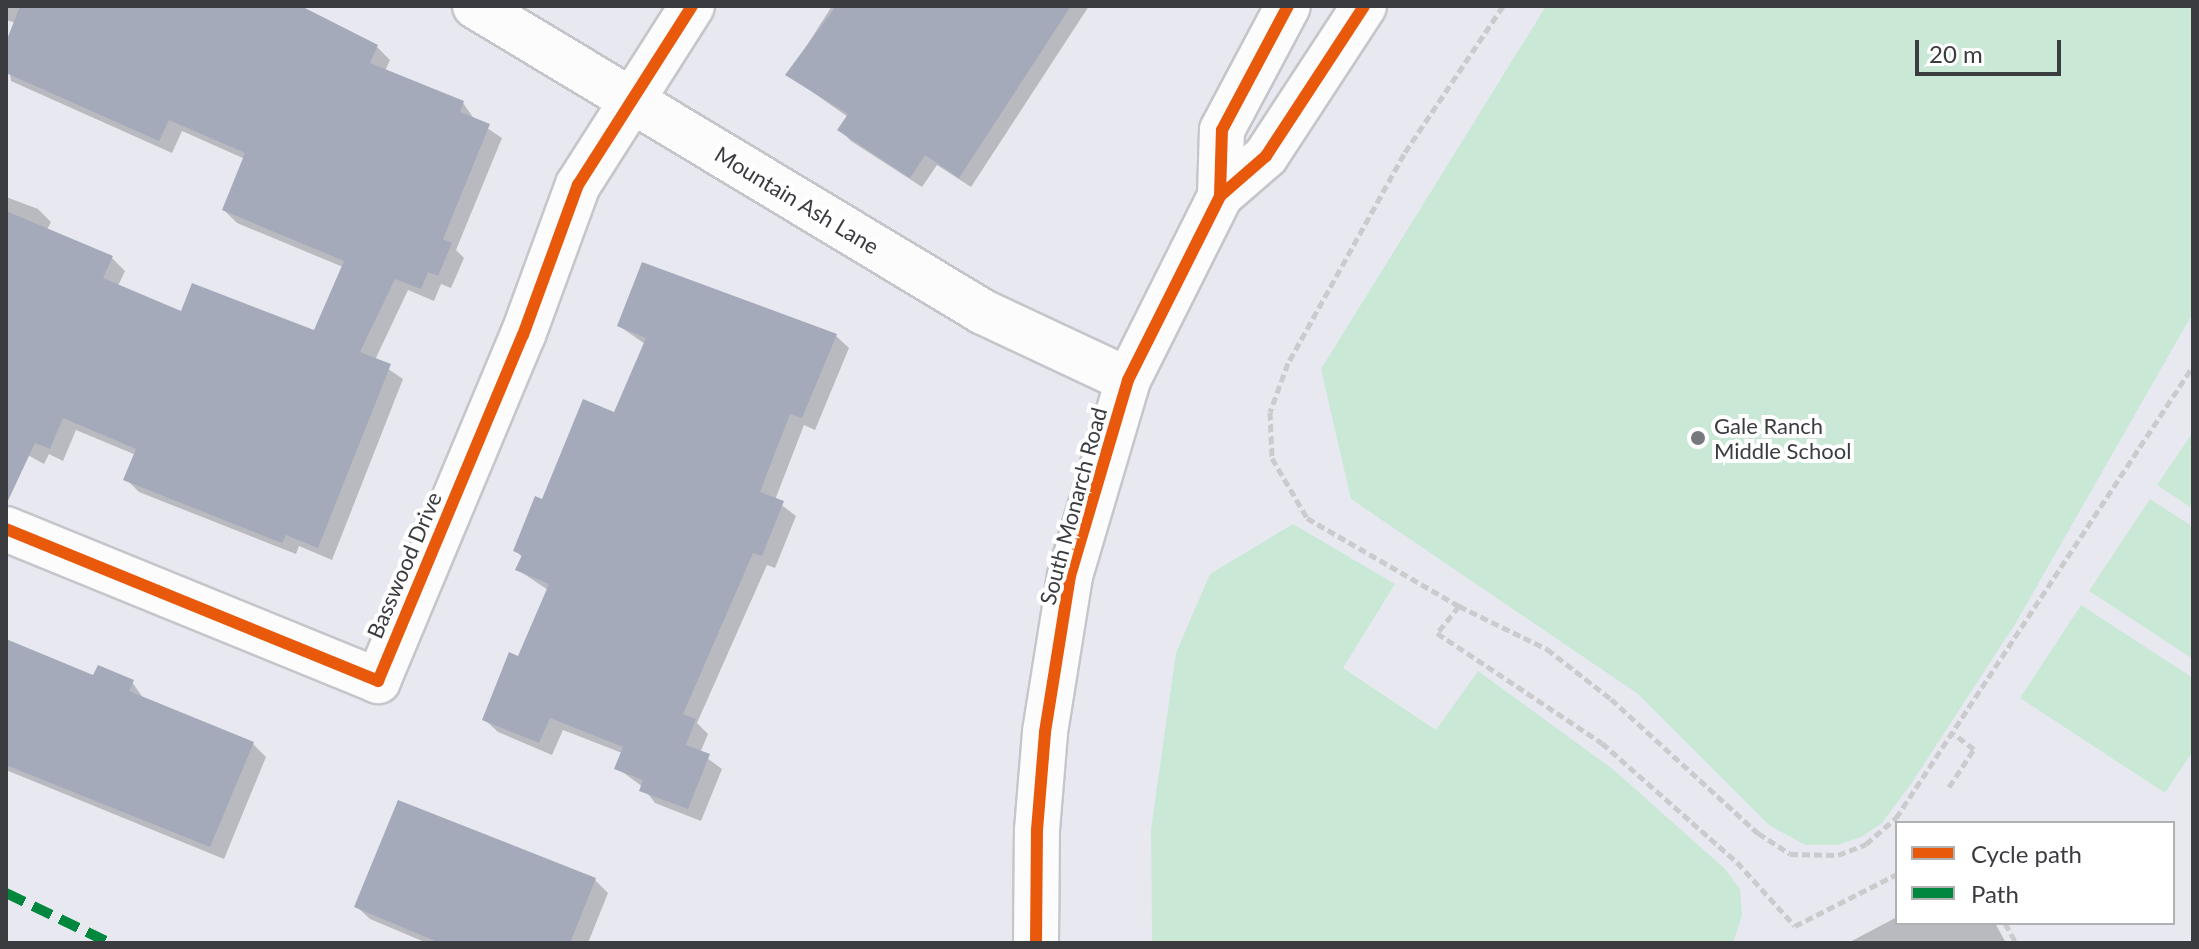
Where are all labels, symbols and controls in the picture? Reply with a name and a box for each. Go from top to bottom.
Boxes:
scale bar [1919,24,2065,74]
text: 20 m [1929,39,1983,68]
street label: Mountain Ash Lane [710,140,884,260]
street label: South Monarch Road [1034,405,1112,607]
place label: Gale Ranch Middle School [1714,412,1851,464]
marker: Gale Ranch Middle School [1689,429,1707,447]
street label: Basswood Drive [361,488,447,642]
legend [1895,821,2175,925]
text: Cycle path [1971,839,2082,868]
text: Path [1971,879,2019,908]

